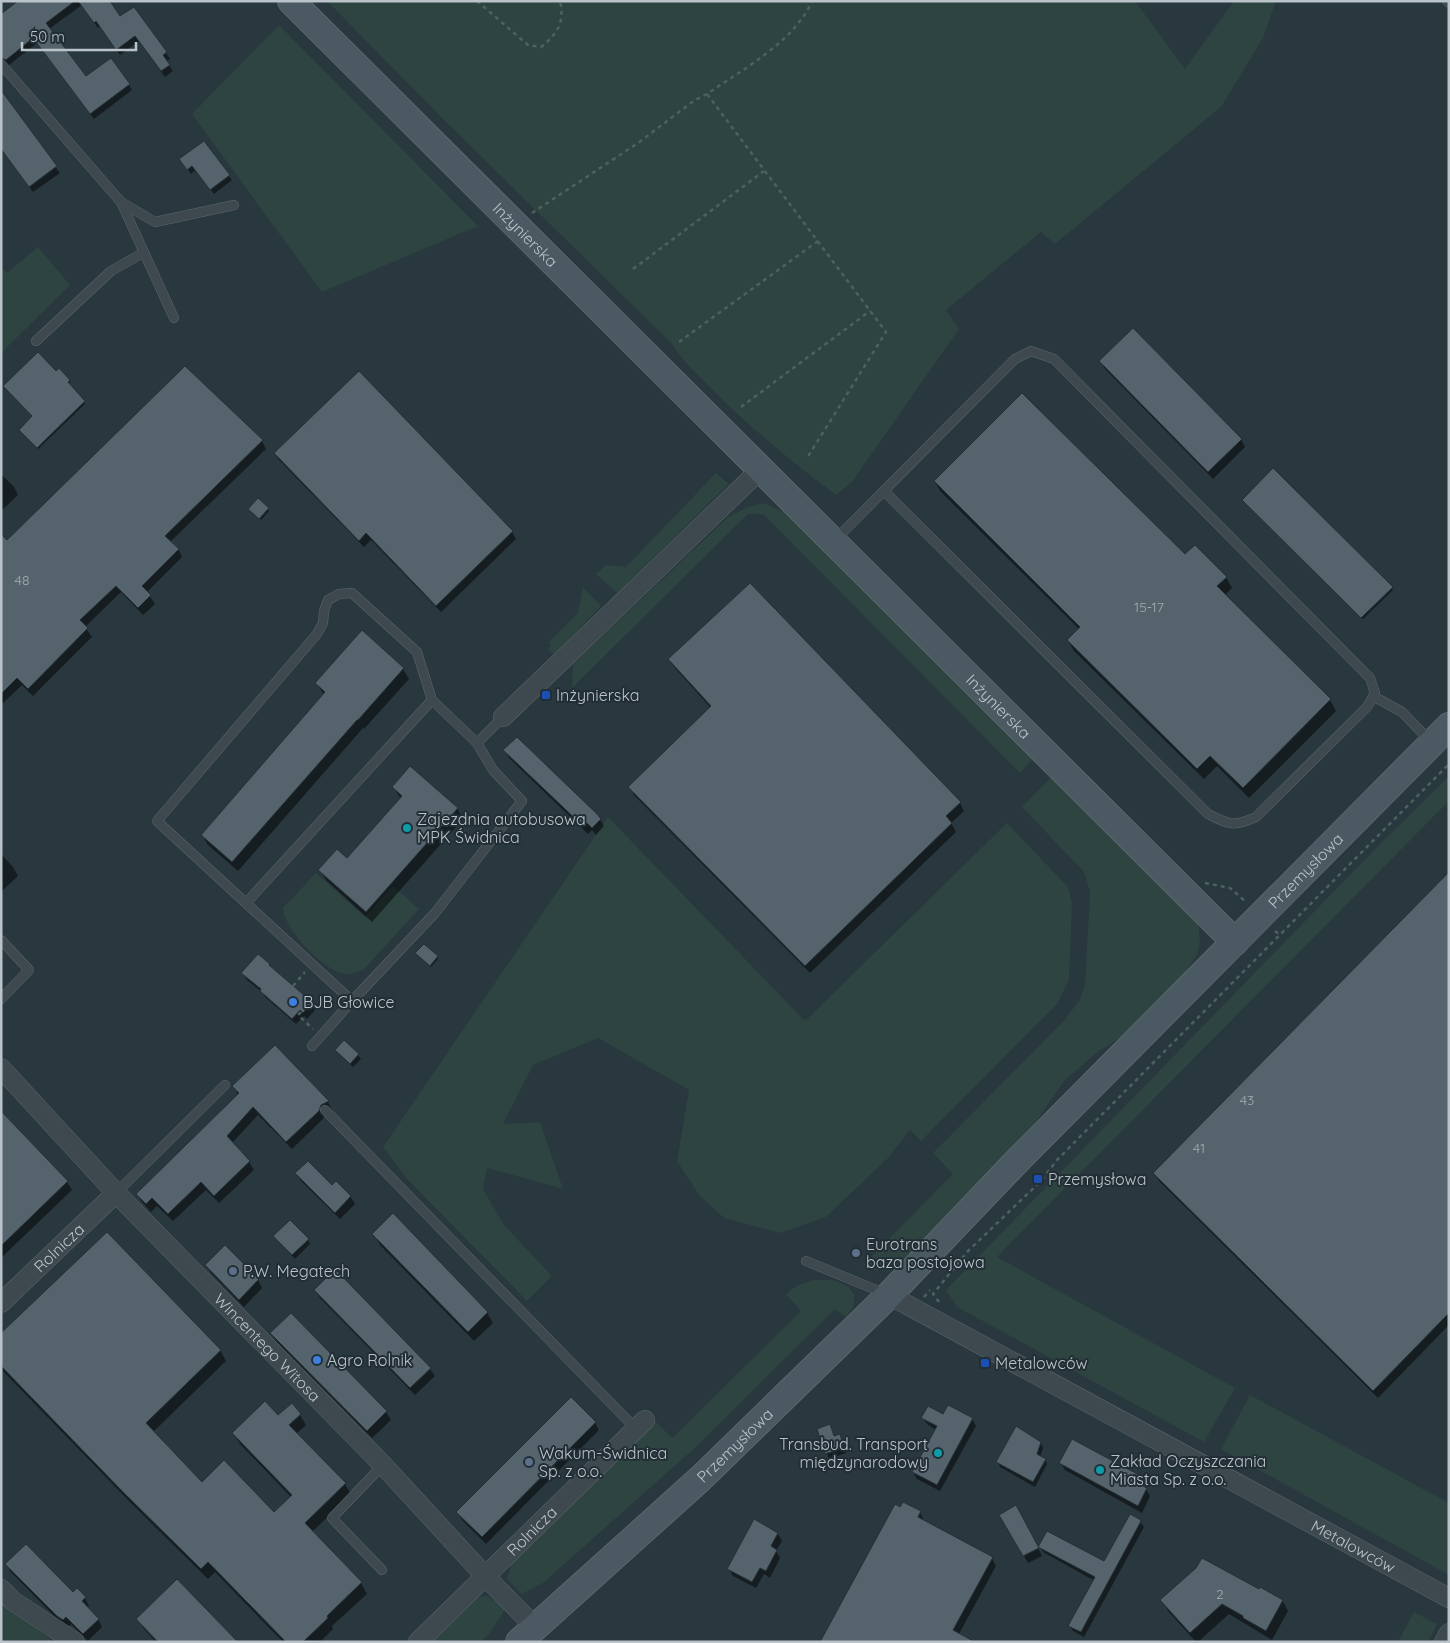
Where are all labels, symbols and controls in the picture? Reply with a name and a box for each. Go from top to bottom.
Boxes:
scale bar [22,20,136,52]
text: 50 m [30,27,65,46]
street label: Inżynierska [489,198,562,271]
house number: 48 [15,571,29,589]
house number: 15-17 [1134,598,1164,616]
street label: Inżynierska [962,670,1035,743]
place label: Inżynierska [556,685,640,705]
marker: Inżynierska [540,689,552,701]
place label: Zajezdnia autobusowa MPK Świdnica [417,809,586,847]
marker: Zajezdnia autobusowa MPK Świdnica [401,822,413,834]
street label: Przemysłowa [1264,829,1347,913]
place label: BJB Głowice [303,992,395,1012]
marker: BJB Głowice [287,996,299,1008]
house number: 43 [1240,1091,1254,1109]
house number: 41 [1193,1139,1205,1157]
place label: Przemysłowa [1048,1169,1146,1189]
marker: Przemysłowa [1032,1173,1044,1185]
street label: Rolnicza [29,1219,88,1276]
place label: Eurotrans baza postojowa [866,1234,985,1272]
marker: Eurotrans baza postojowa [850,1247,862,1259]
place label: P.W. Megatech [243,1261,350,1281]
marker: P.W. Megatech [227,1265,239,1277]
street label: Wincentego Witosa [210,1289,325,1406]
place label: Agro Rolnik [327,1350,412,1370]
place label: Metalowców [995,1353,1088,1373]
marker: Agro Rolnik [311,1354,323,1366]
marker: Metalowców [979,1357,991,1369]
street label: Przemysłowa [692,1404,777,1487]
place label: Transbud. Transport międzynarodowy [779,1434,928,1472]
place label: Wakum-Świdnica Sp. z o.o. [539,1443,667,1481]
marker: Transbud. Transport międzynarodowy [932,1447,944,1459]
place label: Zakład Oczyszczania Miasta Sp. z o.o. [1110,1451,1266,1489]
marker: Wakum-Świdnica Sp. z o.o. [523,1456,535,1468]
marker: Zakład Oczyszczania Miasta Sp. z o.o. [1094,1464,1106,1476]
street label: Rolnicza [502,1502,561,1560]
street label: Metalowców [1308,1515,1399,1577]
house number: 2 [1216,1585,1224,1603]

